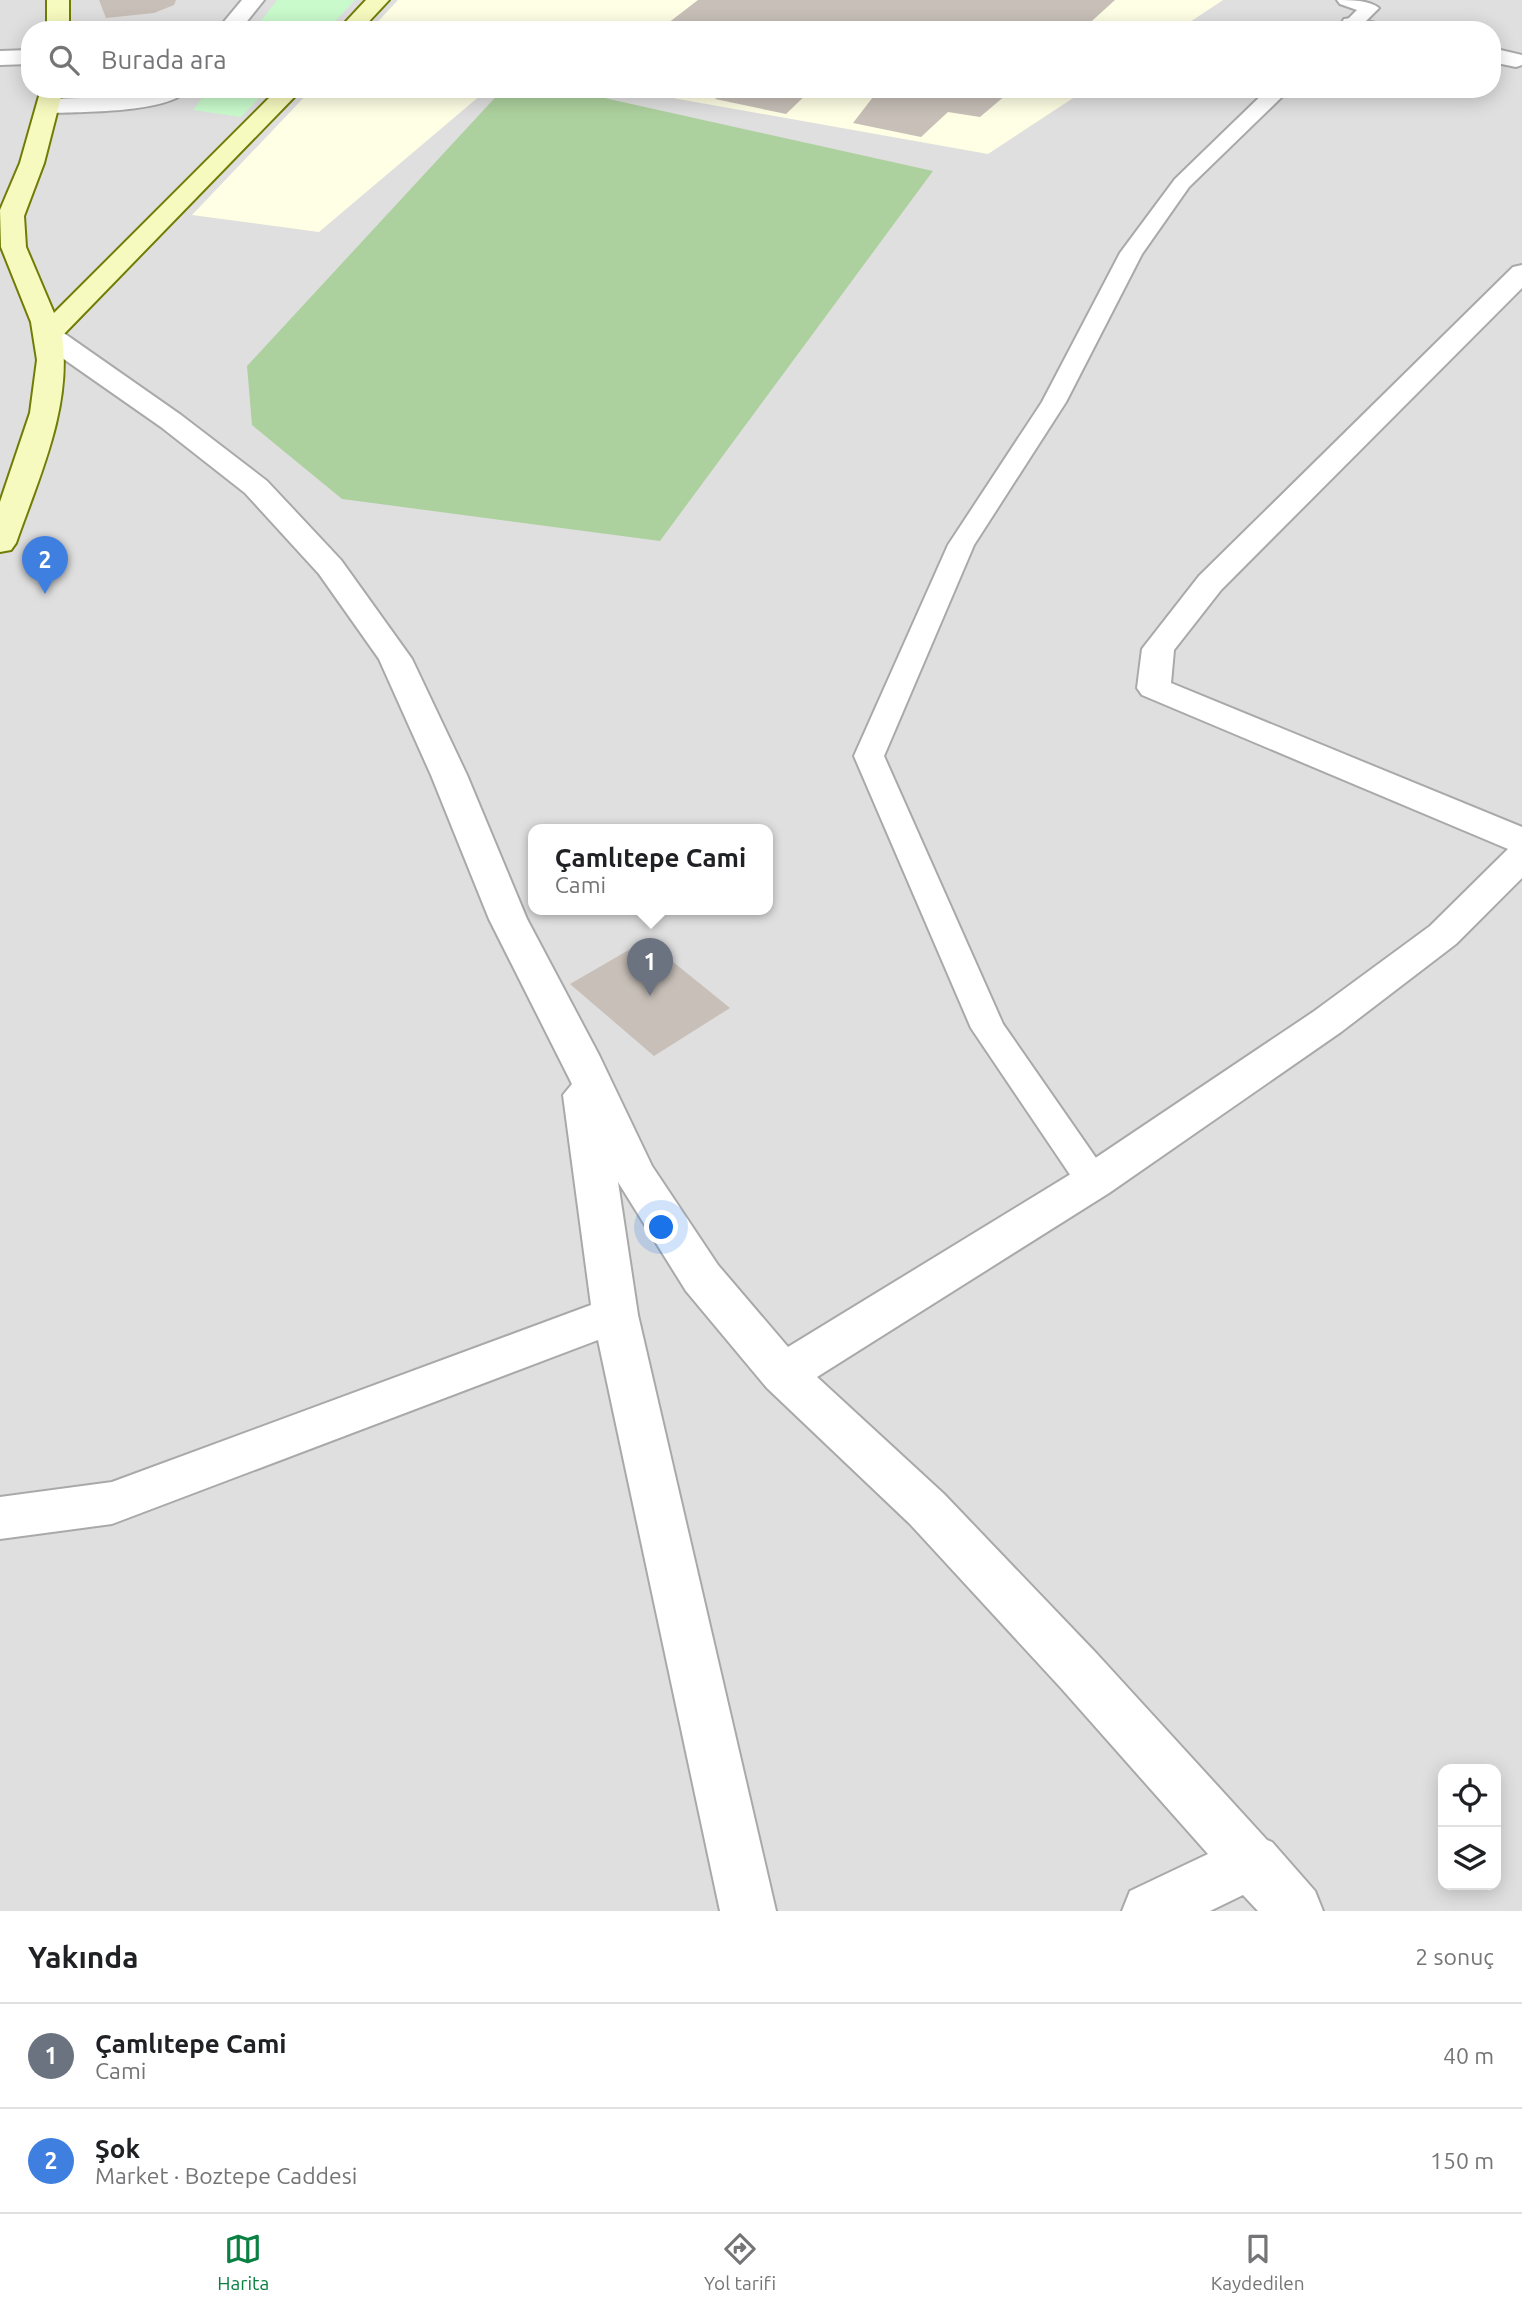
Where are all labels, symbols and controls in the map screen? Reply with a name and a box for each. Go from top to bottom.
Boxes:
search box [21,21,1501,98]
icon: search [45,41,83,79]
text: Burada ara [101,45,227,74]
pin: 2 [22,536,68,594]
popup [528,824,773,915]
text: Çamlıtepe Cami [555,843,746,872]
text: Cami [555,872,606,897]
pin: 1 [627,938,673,996]
your location [644,1210,678,1244]
map controls [1438,1764,1501,1890]
button: locate [1438,1764,1501,1827]
button: layers [1438,1827,1501,1890]
text: Yakında [28,1940,139,1974]
text: 2 sonuç [1415,1944,1494,1969]
text: Çamlıtepe Cami [95,2029,287,2058]
text: 1 [45,2043,57,2068]
text: 40 m [1443,2043,1494,2068]
text: Cami [95,2058,146,2083]
text: Şok [95,2134,140,2163]
text: 2 [45,2148,57,2173]
text: 150 m [1430,2148,1494,2173]
text: Market · Boztepe Caddesi [95,2163,357,2188]
tab: Harita [217,2230,269,2294]
tab: Yol tarifi [704,2230,776,2294]
tab: Kaydedilen [1211,2230,1305,2294]

